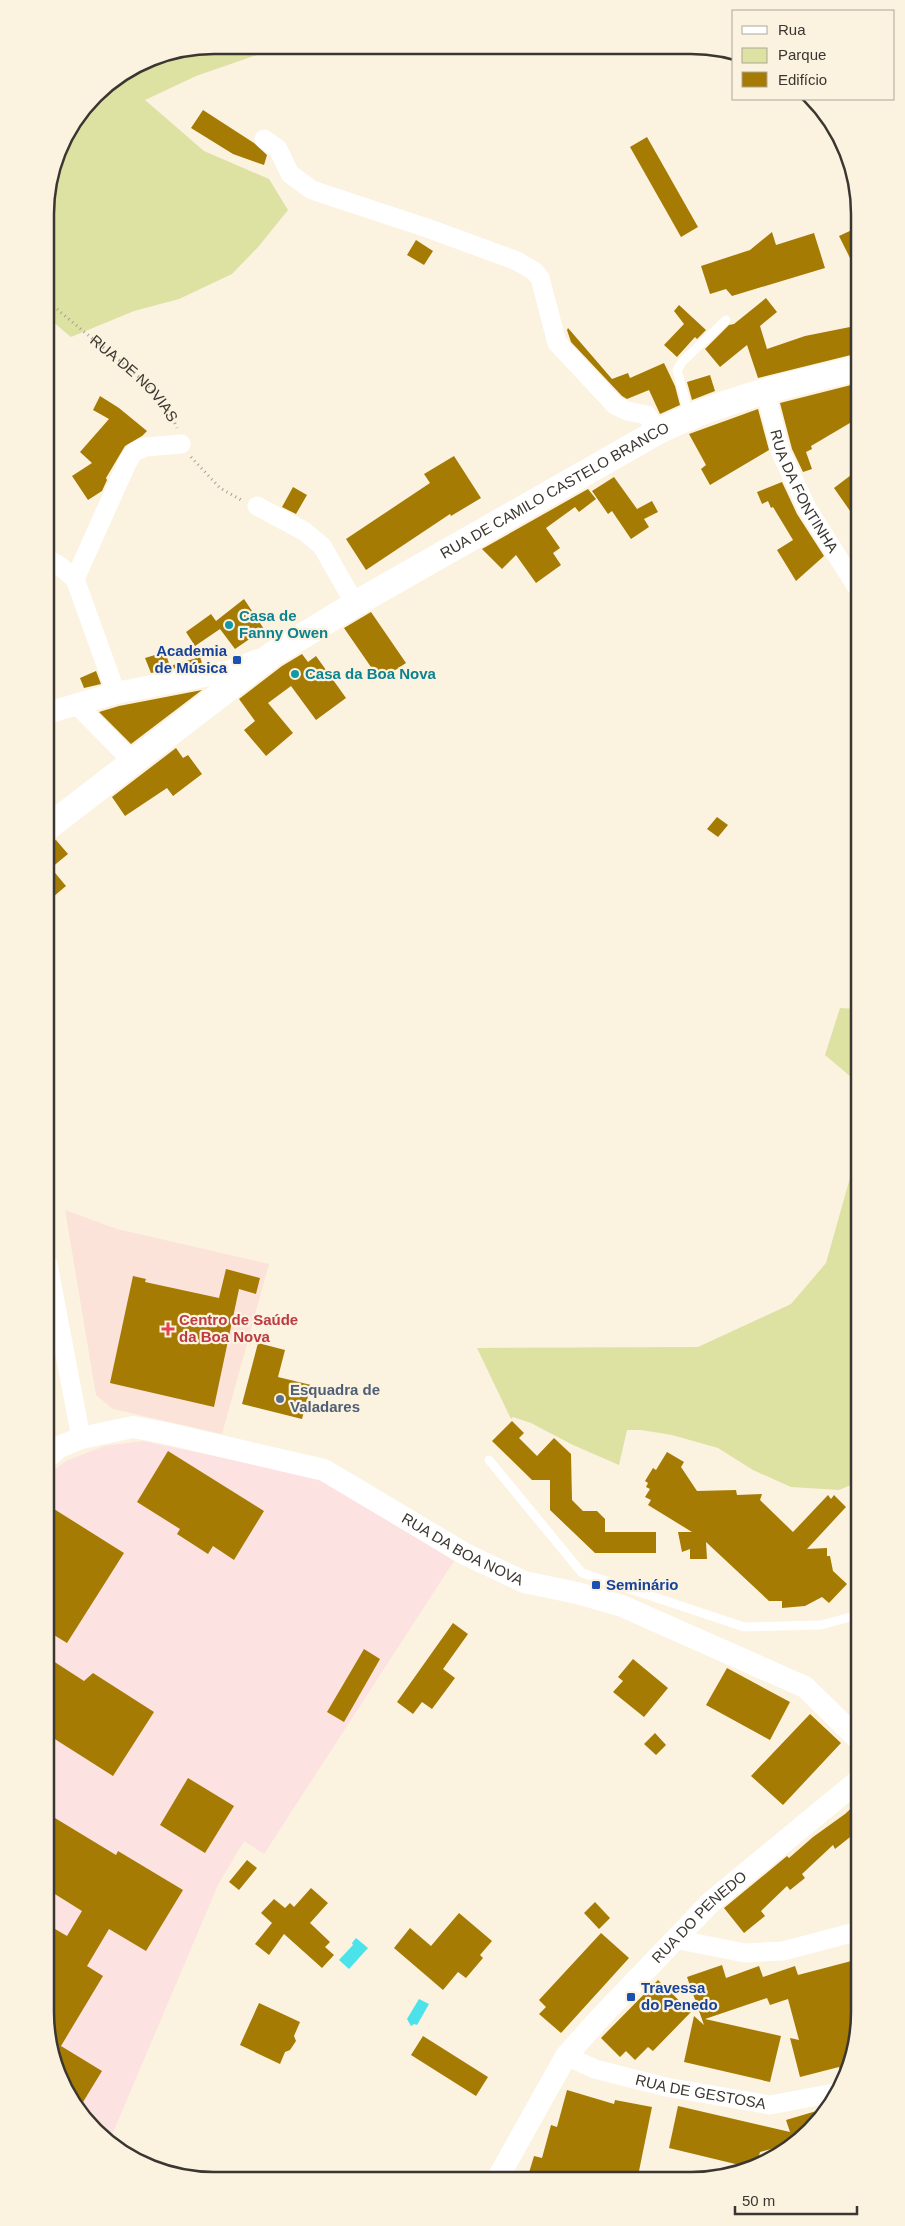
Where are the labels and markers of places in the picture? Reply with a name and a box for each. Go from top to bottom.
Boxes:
place label: Casa de Fanny Owen [239,607,328,641]
marker: Casa de Fanny Owen [223,619,235,631]
place label: Academia de Música [154,642,228,676]
marker: Academia de Música [231,654,243,666]
place label: Casa da Boa Nova [305,665,437,682]
marker: Casa da Boa Nova [289,668,301,680]
place label: Centro de Saúde da Boa Nova [179,1311,298,1345]
marker: Centro de Saúde da Boa Nova [161,1322,175,1336]
place label: Esquadra de Valadares [290,1381,380,1415]
marker: Esquadra de Valadares [274,1393,286,1405]
place label: Seminário [606,1576,679,1593]
marker: Seminário [590,1579,602,1591]
place label: Travessa do Penedo [641,1979,718,2013]
marker: Travessa do Penedo [625,1991,637,2003]

